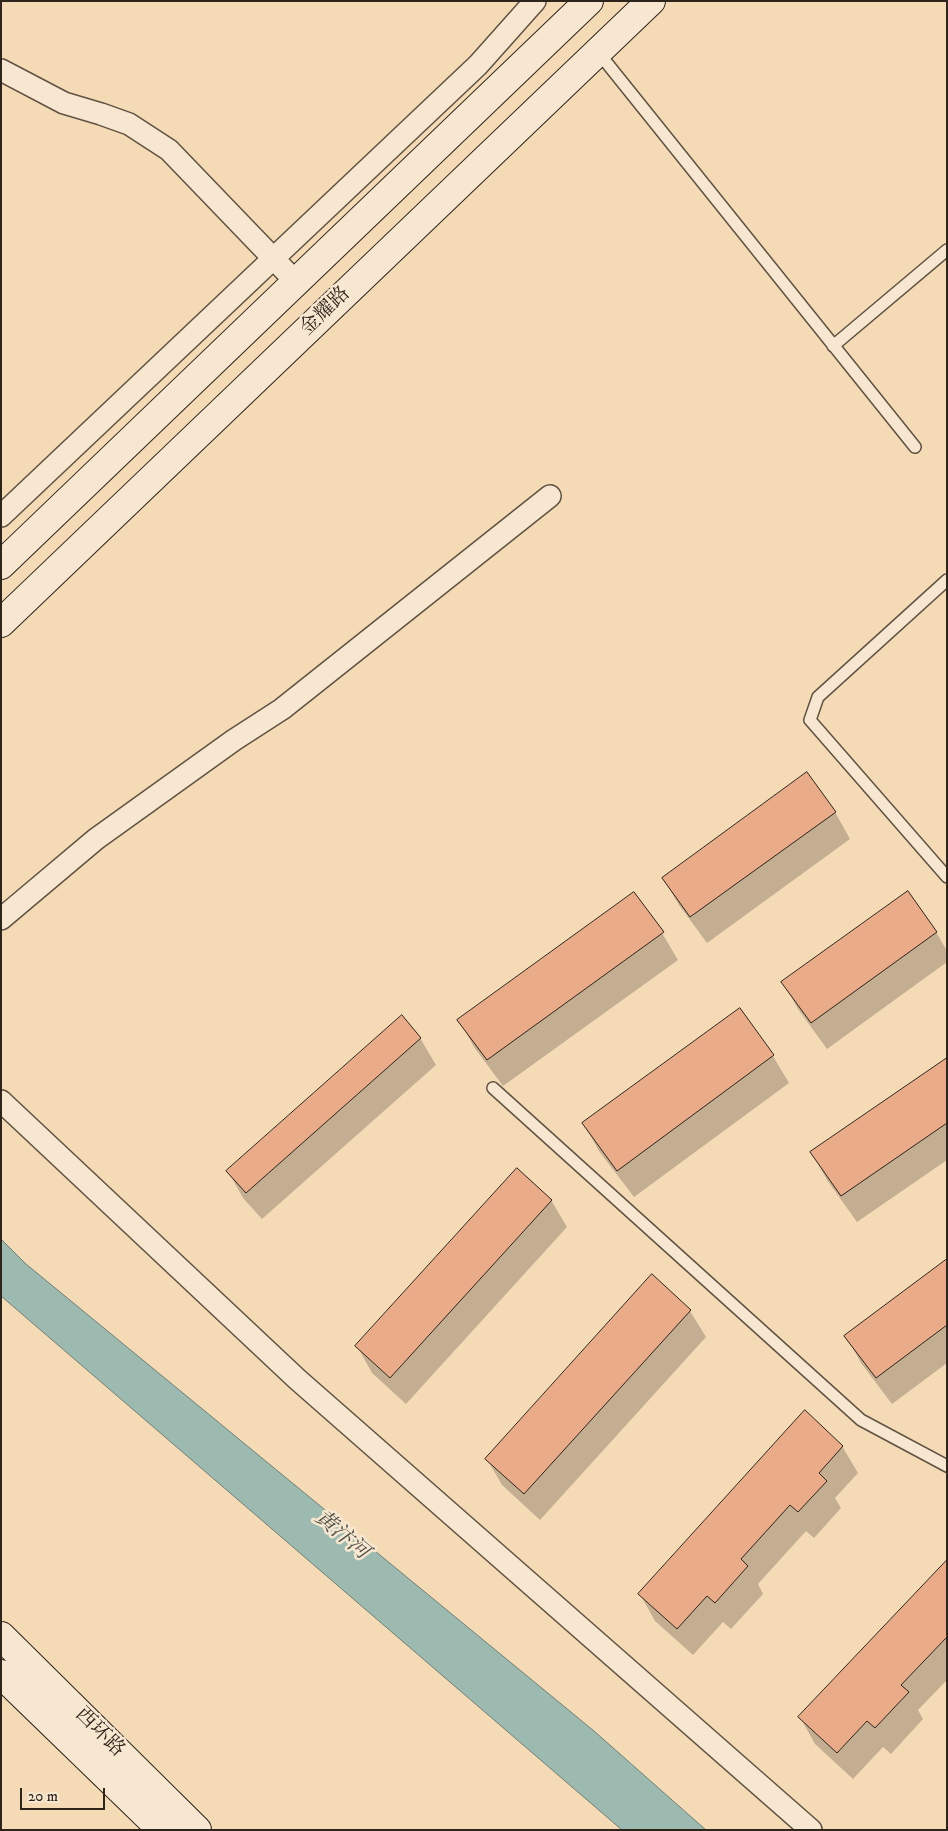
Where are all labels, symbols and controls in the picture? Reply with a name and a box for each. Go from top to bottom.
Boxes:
street label: 金耀路 [296,283,356,341]
water label: 黄汴河 [309,1506,373,1566]
street label: 西环路 [69,1703,129,1763]
scale bar [22,1778,108,1810]
text: 20 m [28,1787,58,1806]

